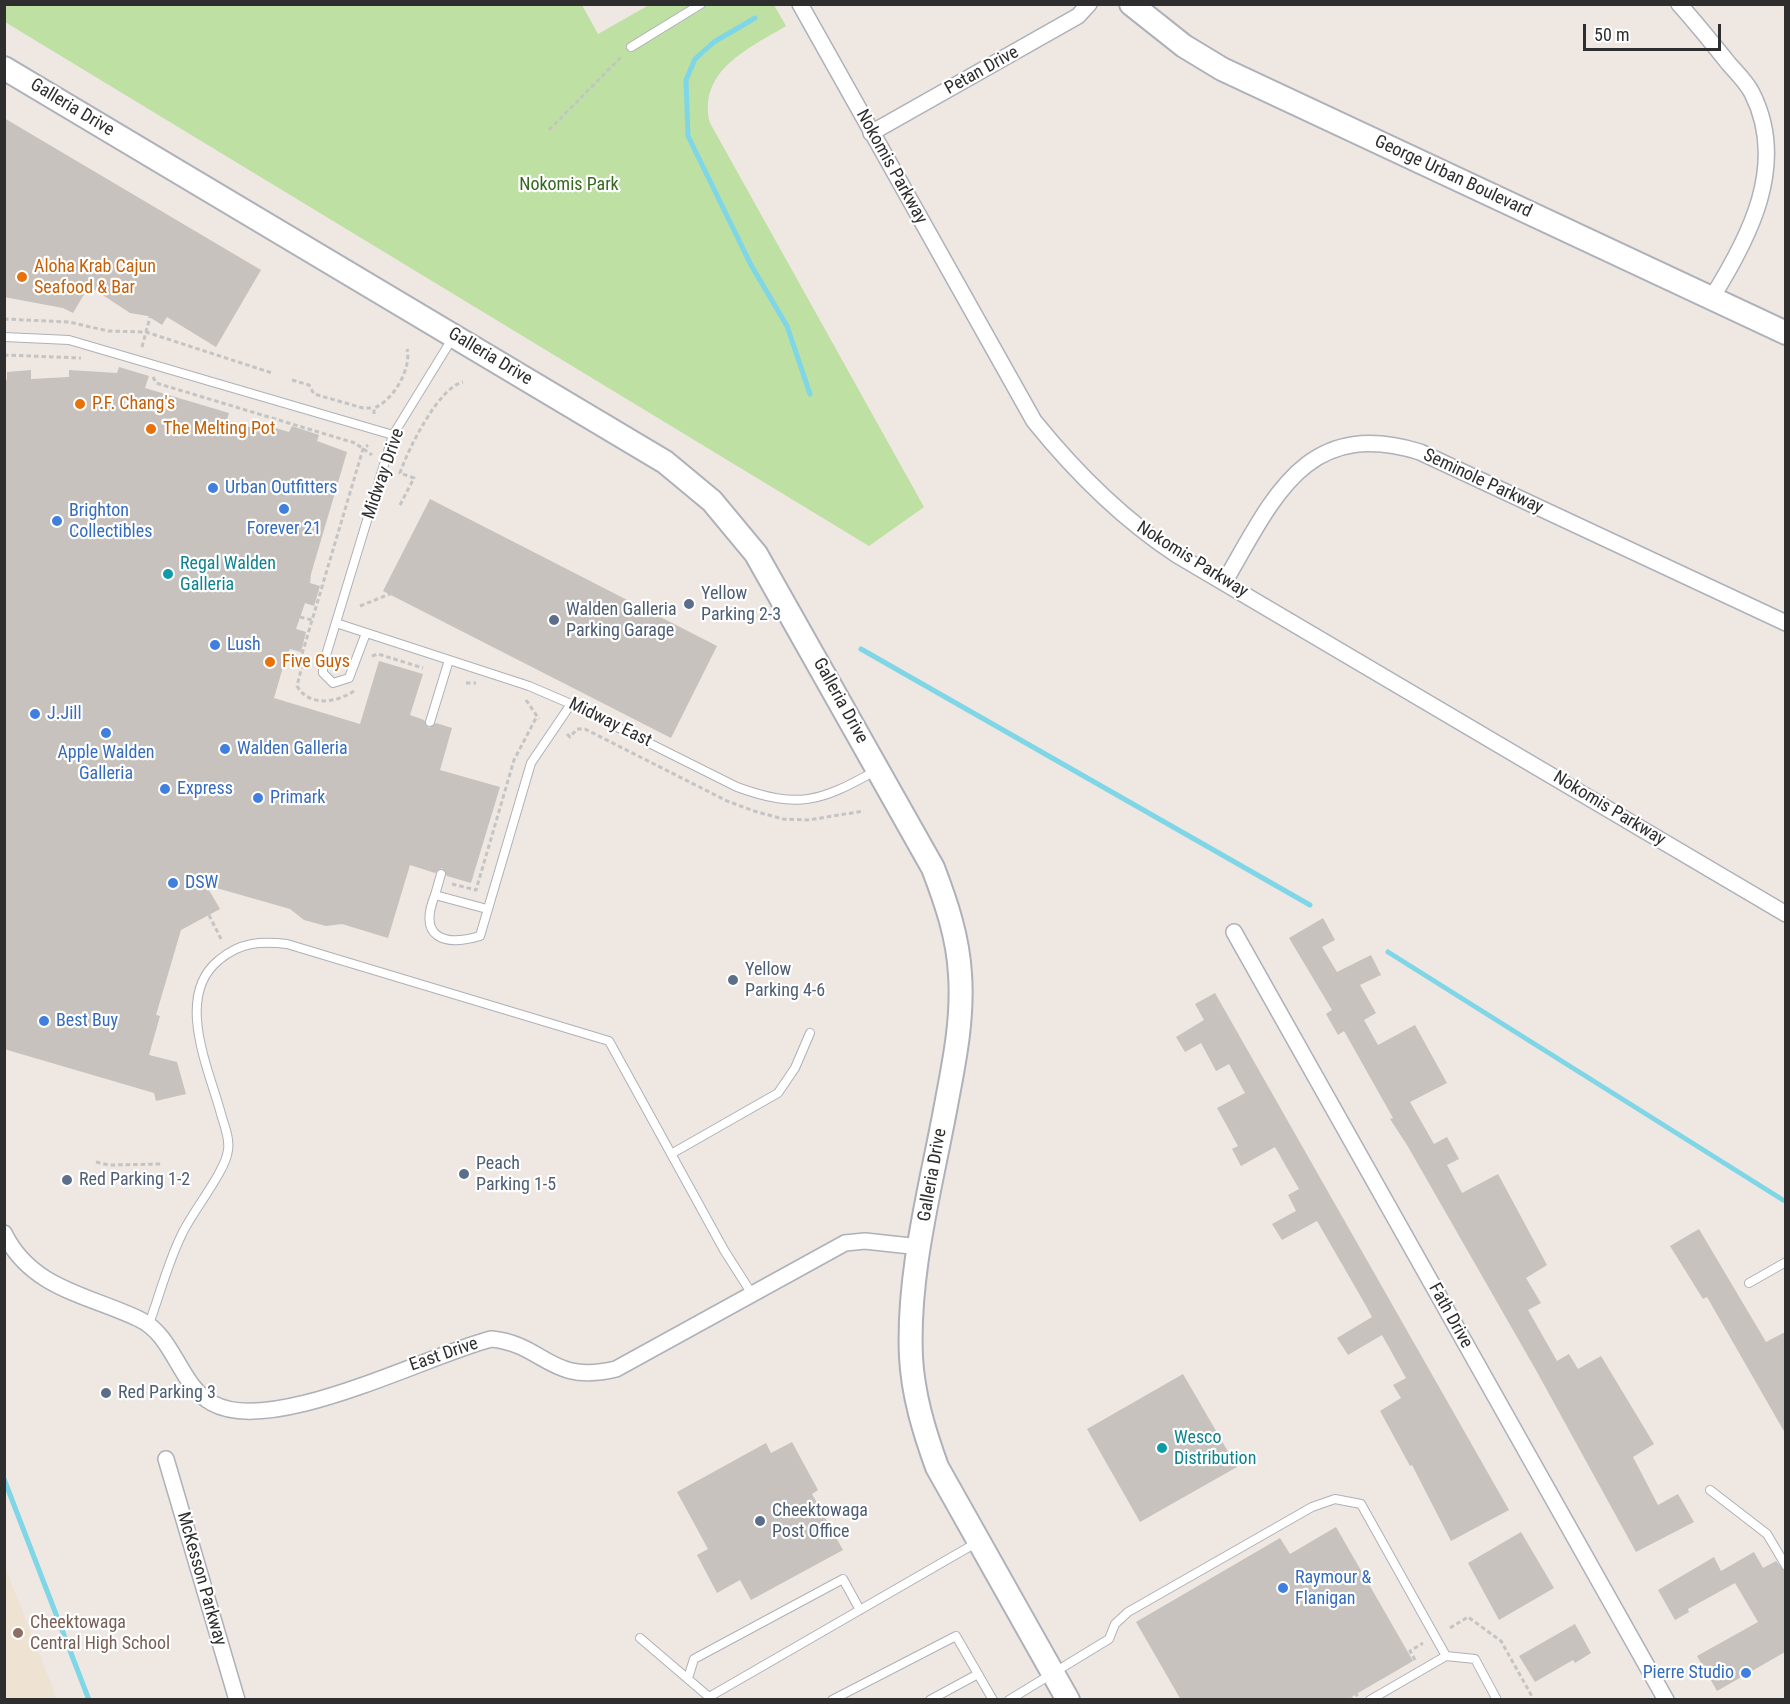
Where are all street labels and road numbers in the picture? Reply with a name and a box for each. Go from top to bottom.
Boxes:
street label: Petan Drive [941,42,1023,100]
street label: Galleria Drive [26,74,118,142]
street label: Nokomis Parkway [851,106,931,228]
street label: George Urban Boulevard [1371,131,1535,223]
street label: Galleria Drive [444,323,536,391]
street label: Midway Drive [358,426,410,522]
street label: Seminole Parkway [1420,445,1546,519]
street label: Nokomis Parkway [1132,517,1252,603]
street label: Galleria Drive [808,655,872,747]
street label: Midway East [565,694,655,752]
street label: Nokomis Parkway [1549,767,1669,851]
street label: Galleria Drive [914,1127,952,1223]
street label: Fath Drive [1423,1280,1477,1352]
street label: East Drive [407,1333,481,1377]
street label: McKesson Parkway [172,1510,230,1648]

